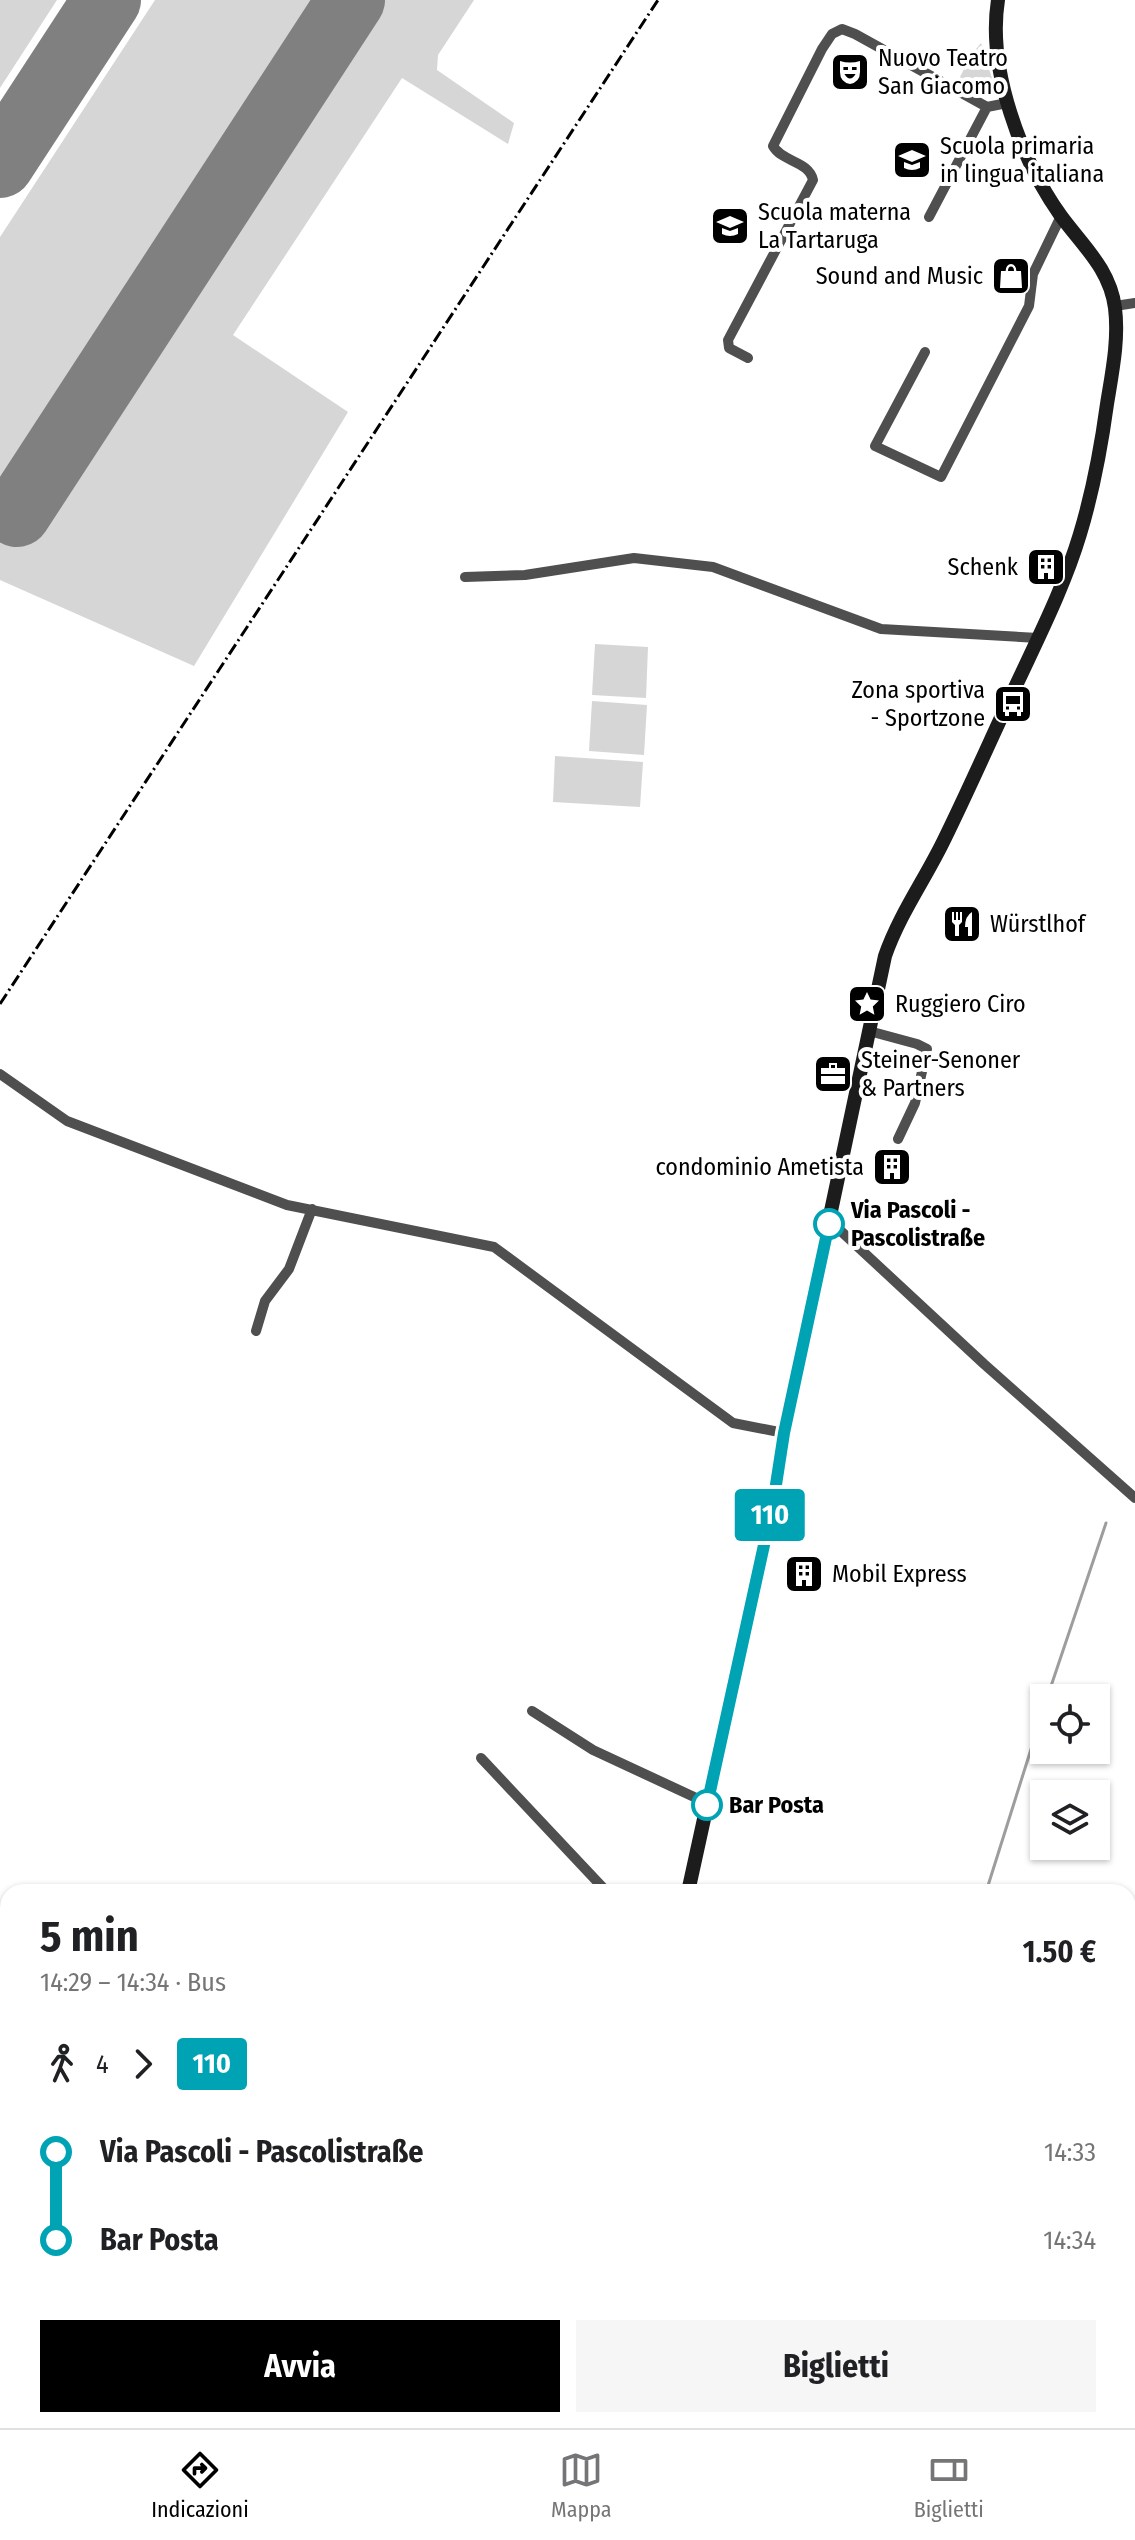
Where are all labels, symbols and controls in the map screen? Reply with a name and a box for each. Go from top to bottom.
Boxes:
place label: Nuovo Teatro San Giacomo [878,44,1008,100]
theatre icon: Nuovo Teatro San Giacomo [829,51,871,93]
place label: Scuola primaria in lingua italiana [940,132,1104,188]
school or university icon: Scuola primaria in lingua italiana [891,139,933,181]
place label: Scuola materna La Tartaruga [758,198,911,254]
school or university icon: Scuola materna La Tartaruga [709,205,751,247]
shop icon: Sound and Music [990,255,1032,297]
place label: Sound and Music [816,262,983,290]
building icon: Schenk [1025,546,1067,588]
place label: Schenk [947,553,1019,581]
place label: Zona sportiva - Sportzone [852,676,985,732]
bus stop icon: Zona sportiva - Sportzone [992,683,1034,725]
restaurant icon: Würstlhof [941,903,983,945]
place label: Würstlhof [990,910,1087,938]
place icon: Ruggiero Ciro [846,983,888,1025]
place label: Ruggiero Ciro [895,990,1026,1018]
place label: Steiner-Senoner & Partners [861,1046,1021,1102]
office icon: Steiner-Senoner & Partners [812,1053,854,1095]
building icon: condominio Ametista [871,1146,913,1188]
place label: condominio Ametista [655,1153,864,1181]
place label: Via Pascoli - Pascolistraße [850,1196,985,1252]
marker: Via Pascoli - Pascolistraße [814,1209,844,1239]
line badge: 110 [724,1489,816,1541]
text: 110 [751,1498,789,1531]
building icon: Mobil Express [783,1553,825,1595]
place label: Mobil Express [832,1560,967,1588]
map controls [1030,1684,1110,1860]
button: locate [1030,1684,1110,1764]
button: layers [1030,1780,1110,1860]
marker: Bar Posta [692,1790,722,1820]
place label: Bar Posta [729,1791,824,1819]
text: 5 min [40,1910,139,1963]
text: 1.50 € [1023,1934,1096,1970]
text: 14:29 – 14:34 · Bus [40,1967,226,1998]
icon: walk [40,2042,84,2086]
icon: forward [121,2042,165,2086]
text: 110 [193,2047,231,2080]
text: 4 [96,2049,109,2080]
text: Via Pascoli - Pascolistraße [100,2134,423,2170]
text: 14:33 [1044,2137,1096,2168]
text: Bar Posta [100,2222,219,2258]
text: 14:34 [1043,2225,1096,2256]
button: Avvia [40,2320,560,2412]
button: Biglietti [576,2320,1096,2412]
tab: Indicazioni [151,2448,249,2523]
tab: Mappa [551,2448,611,2523]
tab: Biglietti [914,2448,984,2523]

